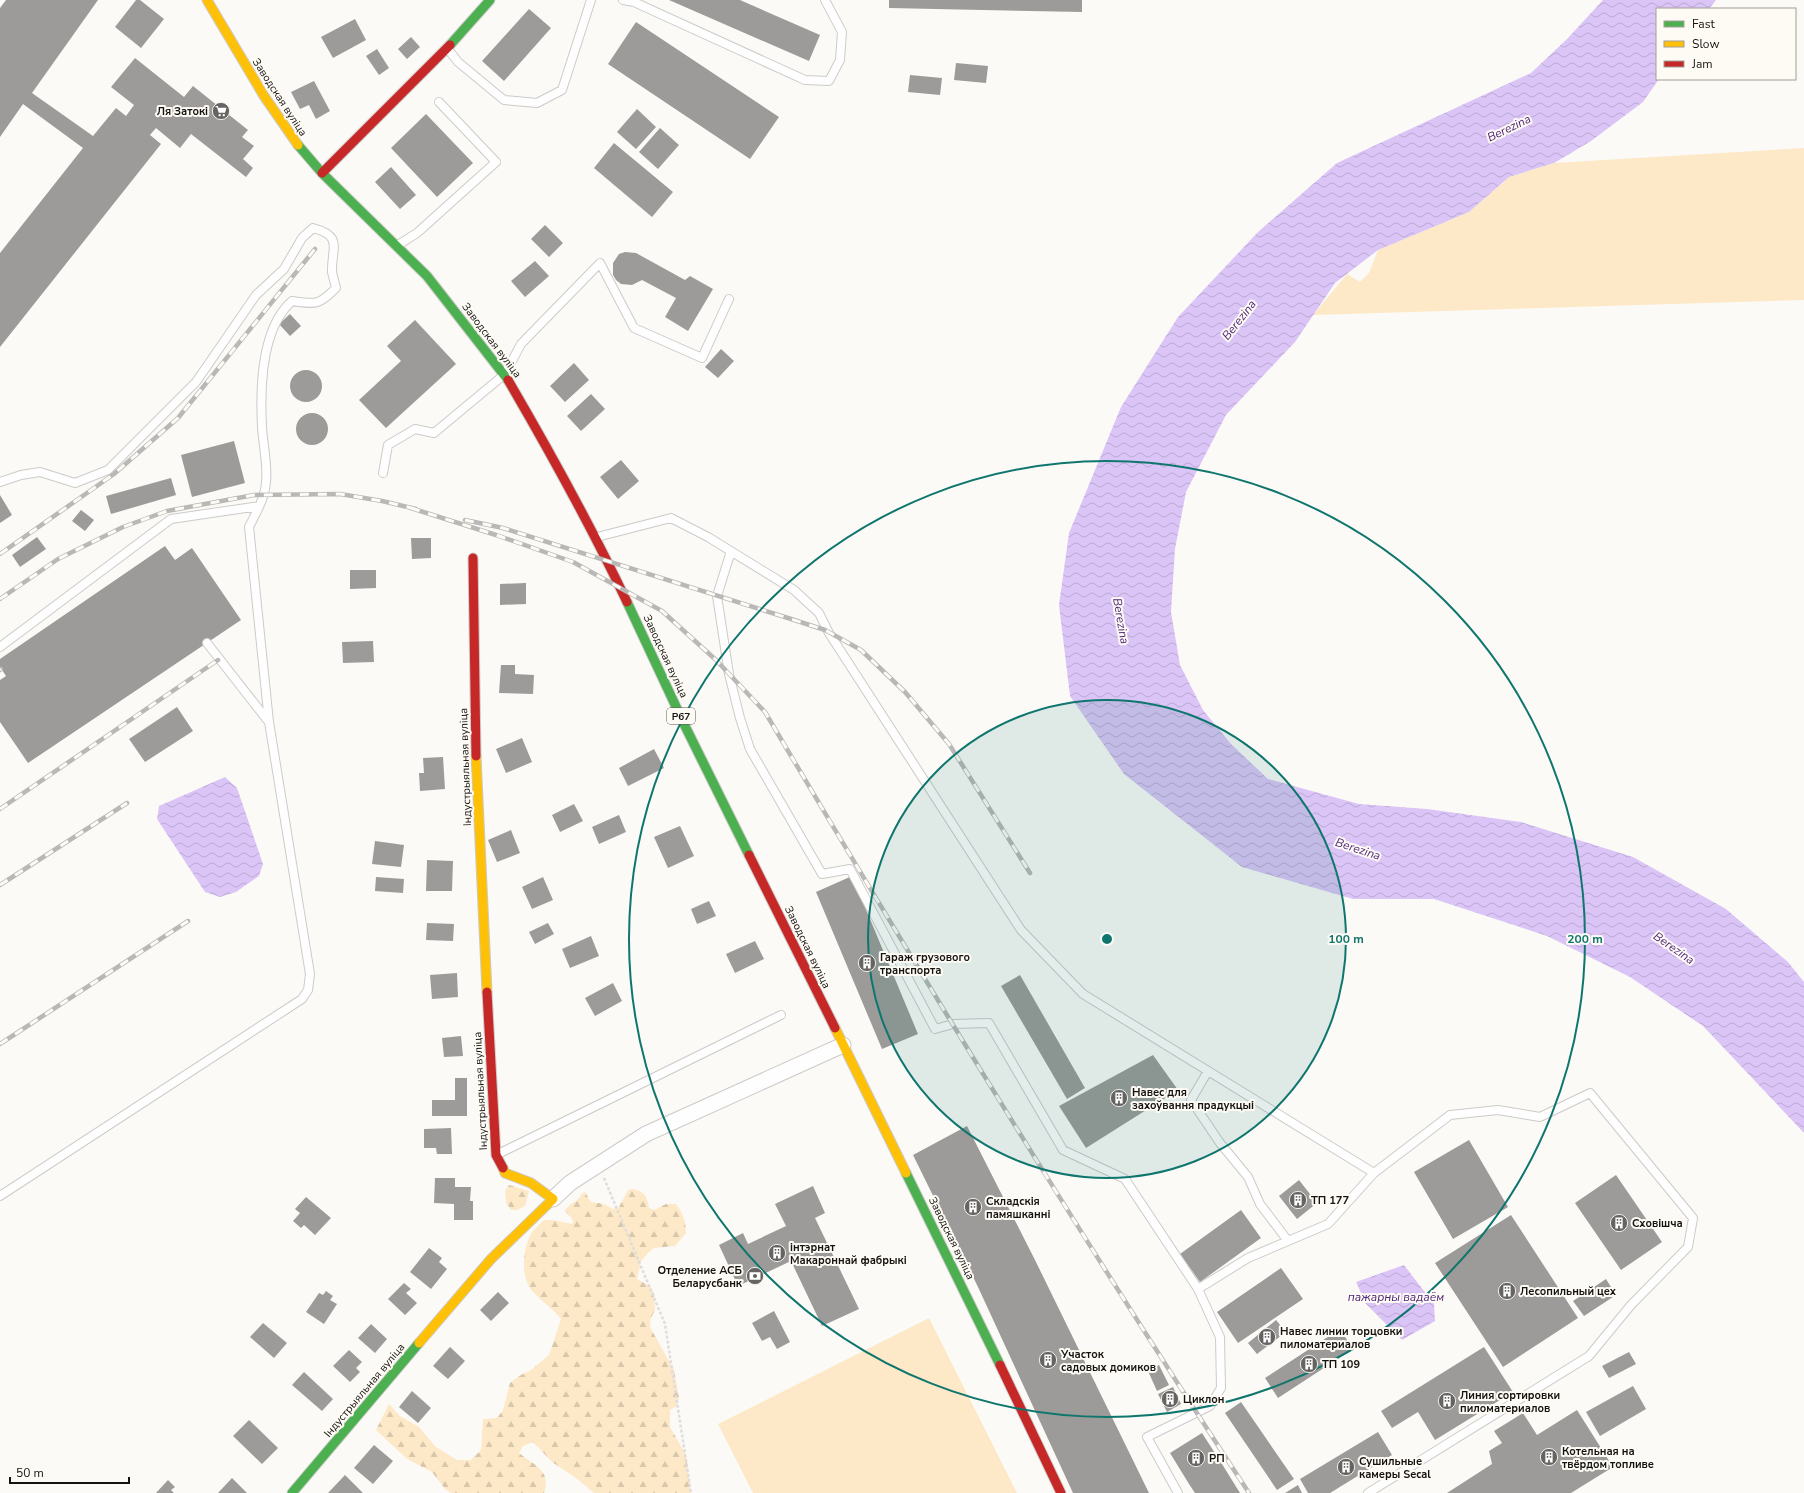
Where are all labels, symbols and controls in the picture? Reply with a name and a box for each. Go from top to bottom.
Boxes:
legend [1656,8,1796,80]
text: Fast [1692,16,1715,32]
text: Slow [1692,36,1720,52]
street label: Заводская вуліца [249,55,311,139]
text: Jam [1691,56,1713,72]
supermarket icon: Ля Затокі [211,101,231,121]
place label: Ля Затокі [157,104,208,119]
water label: Berezina [1485,111,1533,145]
water label: Berezina [1218,297,1260,343]
street label: Заводская вуліца [458,300,525,381]
water label: Berezina [1109,597,1133,645]
street label: Заводская вуліца [640,612,691,700]
street label: Індустрыяльная вуліца [456,708,475,826]
road number: Р67 [667,708,695,724]
water label: Berezina [1333,834,1383,864]
street label: Заводская вуліца [781,903,834,991]
water label: Berezina [1650,928,1698,968]
text: 100 m [1328,931,1364,947]
text: 200 m [1567,931,1603,947]
centre of rings [1100,932,1114,946]
place label: Гараж грузового транспорта [880,950,970,978]
building icon: Гараж грузового транспорта [857,953,877,973]
street label: Індустрыяльная вуліца [470,1031,491,1150]
place label: Навес для захоўвання прадукцыі [1132,1085,1254,1113]
building icon: Навес для захоўвання прадукцыі [1109,1088,1129,1108]
building icon: ТП 177 [1288,1190,1308,1210]
place label: ТП 177 [1311,1193,1349,1208]
street label: Заводская вуліца [925,1194,978,1282]
place label: Складскія памяшканні [986,1194,1050,1222]
building icon: Складскія памяшканні [963,1197,983,1217]
building icon: Сховішча [1609,1213,1629,1233]
place label: Сховішча [1632,1216,1683,1231]
place label: інтэрнат Макароннай фабрыкі [790,1240,907,1268]
building icon: інтэрнат Макароннай фабрыкі [767,1243,787,1263]
place label: Отделение АСБ Беларусбанк [657,1263,743,1291]
bank icon: Отделение АСБ Беларусбанк [745,1266,765,1286]
building icon: Лесопильный цех [1497,1281,1517,1301]
place label: Лесопильный цех [1520,1284,1617,1299]
water label: пажарны вадаём [1348,1289,1444,1305]
place label: Навес линии торцовки пиломатериалов [1280,1324,1402,1352]
building icon: Навес линии торцовки пиломатериалов [1257,1327,1277,1347]
street label: Індустрыяльная вуліца [321,1340,408,1440]
place label: Участок садовых домиков [1060,1347,1156,1375]
building icon: Участок садовых домиков [1038,1350,1058,1370]
building icon: ТП 109 [1299,1354,1319,1374]
place label: ТП 109 [1322,1357,1360,1372]
place label: Линия сортировки пиломатериалов [1460,1388,1560,1416]
building icon: Циклон [1160,1389,1180,1409]
building icon: Линия сортировки пиломатериалов [1437,1391,1457,1411]
place label: Циклон [1183,1392,1224,1407]
place label: Котельная на твёрдом топливе [1562,1444,1654,1472]
building icon: Котельная на твёрдом топливе [1539,1447,1559,1467]
building icon: РП [1186,1448,1206,1468]
place label: РП [1209,1451,1225,1466]
place label: Сушильные камеры Secal [1359,1454,1431,1482]
building icon: Сушильные камеры Secal [1336,1457,1356,1477]
scale bar [10,1459,129,1485]
text: 50 m [16,1465,44,1481]

